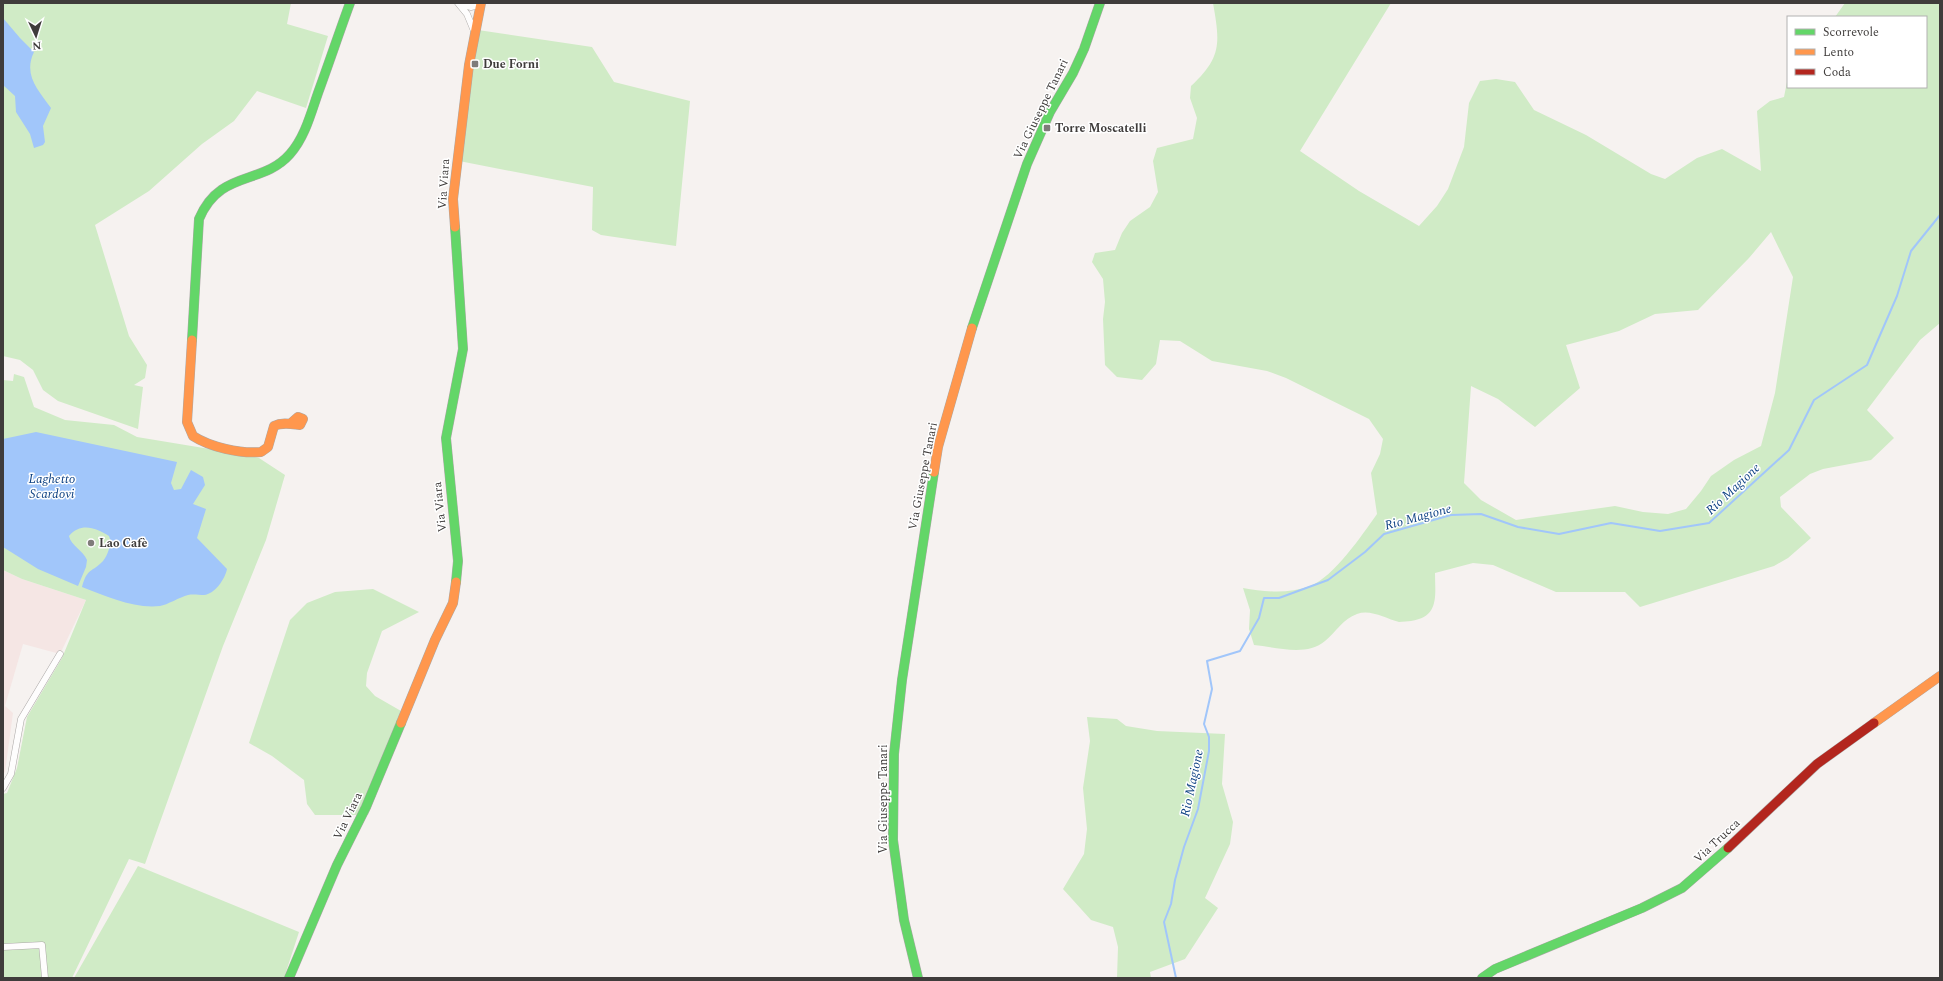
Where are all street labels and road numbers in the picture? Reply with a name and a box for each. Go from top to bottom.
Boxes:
street label: Via Giuseppe Tanari [1008,55,1074,162]
street label: Via Viara [433,158,455,210]
street label: Via Giuseppe Tanari [903,420,943,532]
street label: Via Viara [428,481,452,533]
street label: Via Giuseppe Tanari [874,744,893,854]
street label: Via Viara [328,789,368,843]
street label: Via Trucca [1689,814,1745,868]

